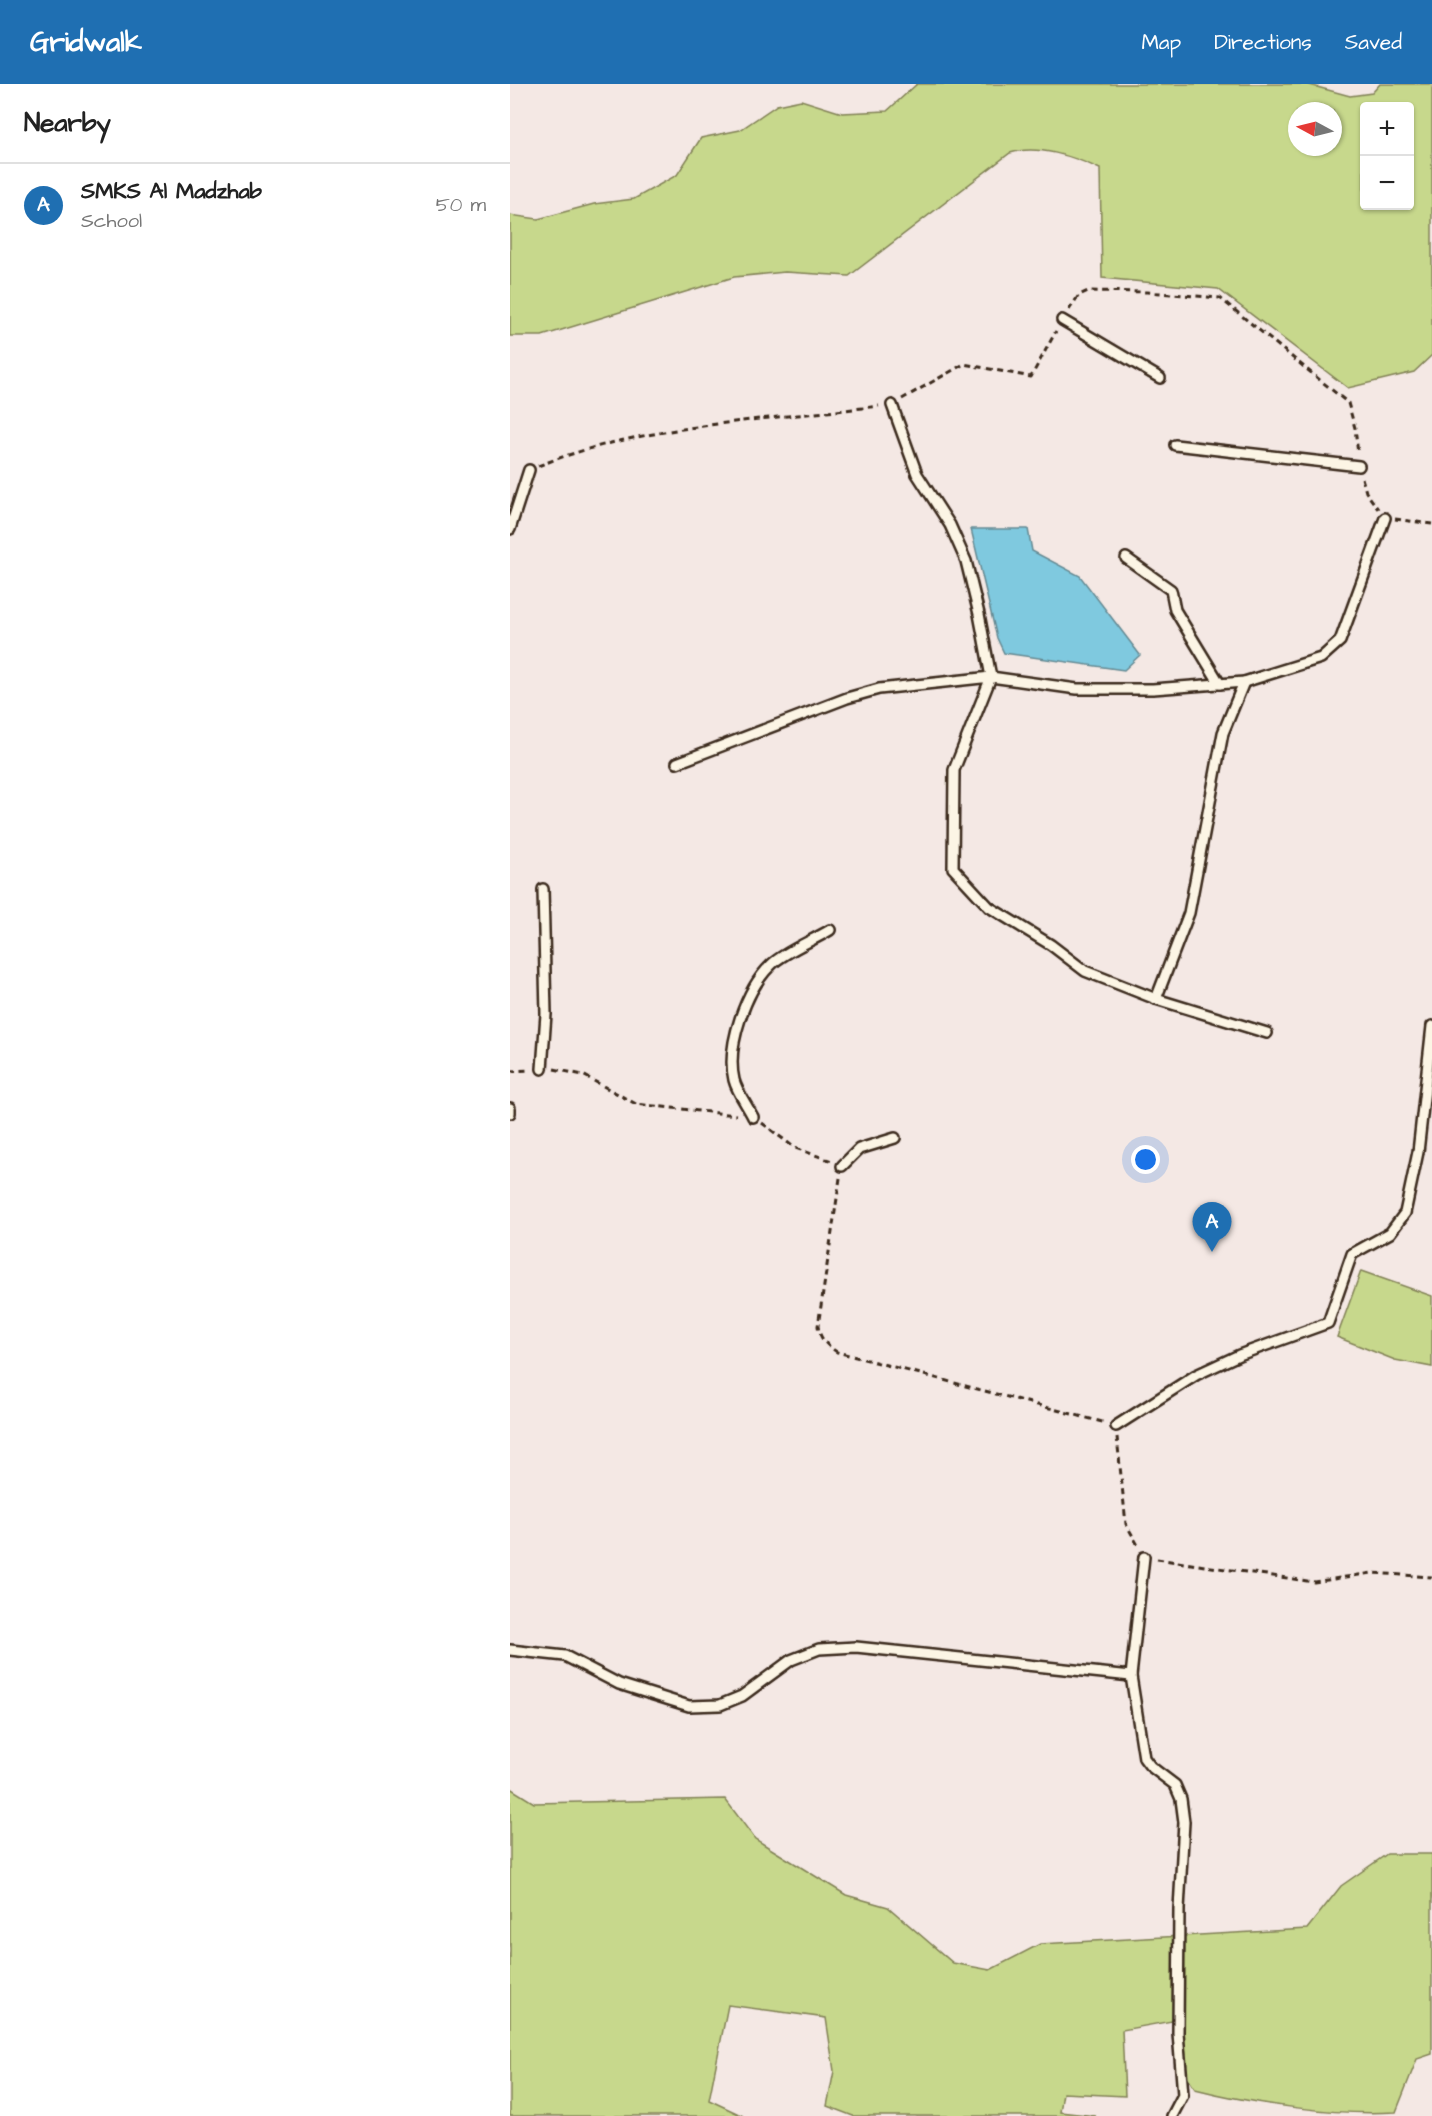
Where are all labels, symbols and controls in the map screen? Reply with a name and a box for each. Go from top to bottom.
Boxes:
text: Gridwalk [30,23,142,62]
text: Map [1141,28,1181,57]
text: Directions [1214,28,1312,57]
text: Saved [1345,28,1402,57]
north arrow [1288,102,1342,156]
map controls [1360,102,1414,210]
button: + [1360,102,1414,156]
text: Nearby [24,105,111,141]
button: − [1360,156,1414,210]
text: SMKS Al Madzhab [81,176,262,207]
text: A [37,191,50,219]
text: 50 m [436,191,486,219]
text: School [81,207,142,235]
your location [1131,1145,1160,1174]
pin: A [1192,1202,1232,1252]

